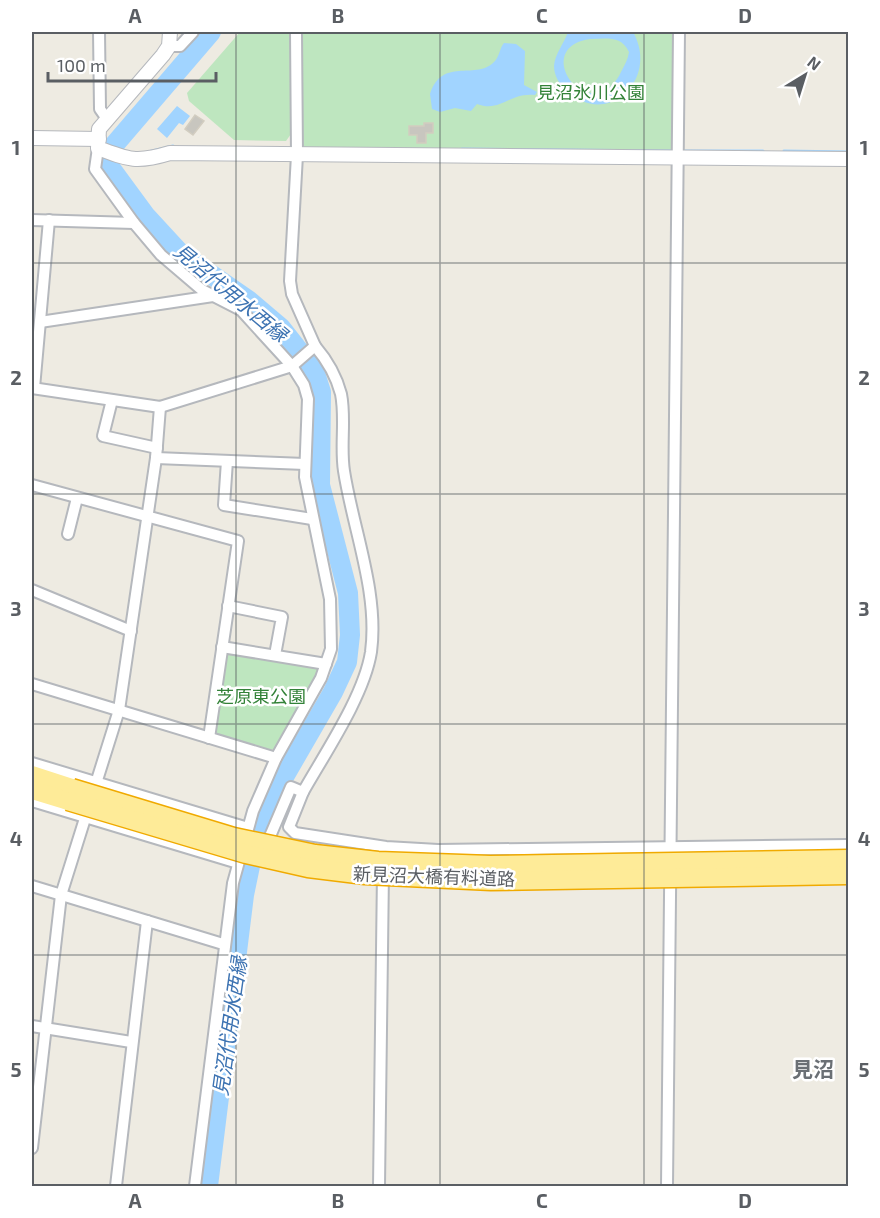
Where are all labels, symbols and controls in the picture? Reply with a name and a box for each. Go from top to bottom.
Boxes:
text: A [128,3,142,27]
text: B [332,3,344,27]
text: C [536,3,548,27]
text: D [738,3,752,27]
scale bar [48,45,216,83]
north arrow [775,45,835,105]
text: N [804,52,825,74]
text: 100 m [57,54,106,76]
park label: 見沼氷川公園 [537,81,645,103]
text: 1 [12,135,20,159]
text: 1 [860,135,868,159]
water label: 見沼代用水西縁 [170,238,294,347]
text: 2 [10,365,22,389]
text: 2 [858,365,870,389]
text: 3 [10,596,22,620]
text: 3 [858,596,870,620]
park label: 芝原東公園 [216,685,306,707]
text: 4 [10,826,23,850]
text: 4 [858,826,871,850]
street label: 新見沼大橋有料道路 [353,862,515,890]
water label: 見沼代用水西縁 [207,953,251,1097]
district label: 見沼 [792,1056,834,1081]
text: 5 [10,1057,22,1081]
text: 5 [858,1057,870,1081]
text: A [128,1188,142,1212]
text: B [332,1188,344,1212]
text: C [536,1188,548,1212]
text: D [738,1188,752,1212]

